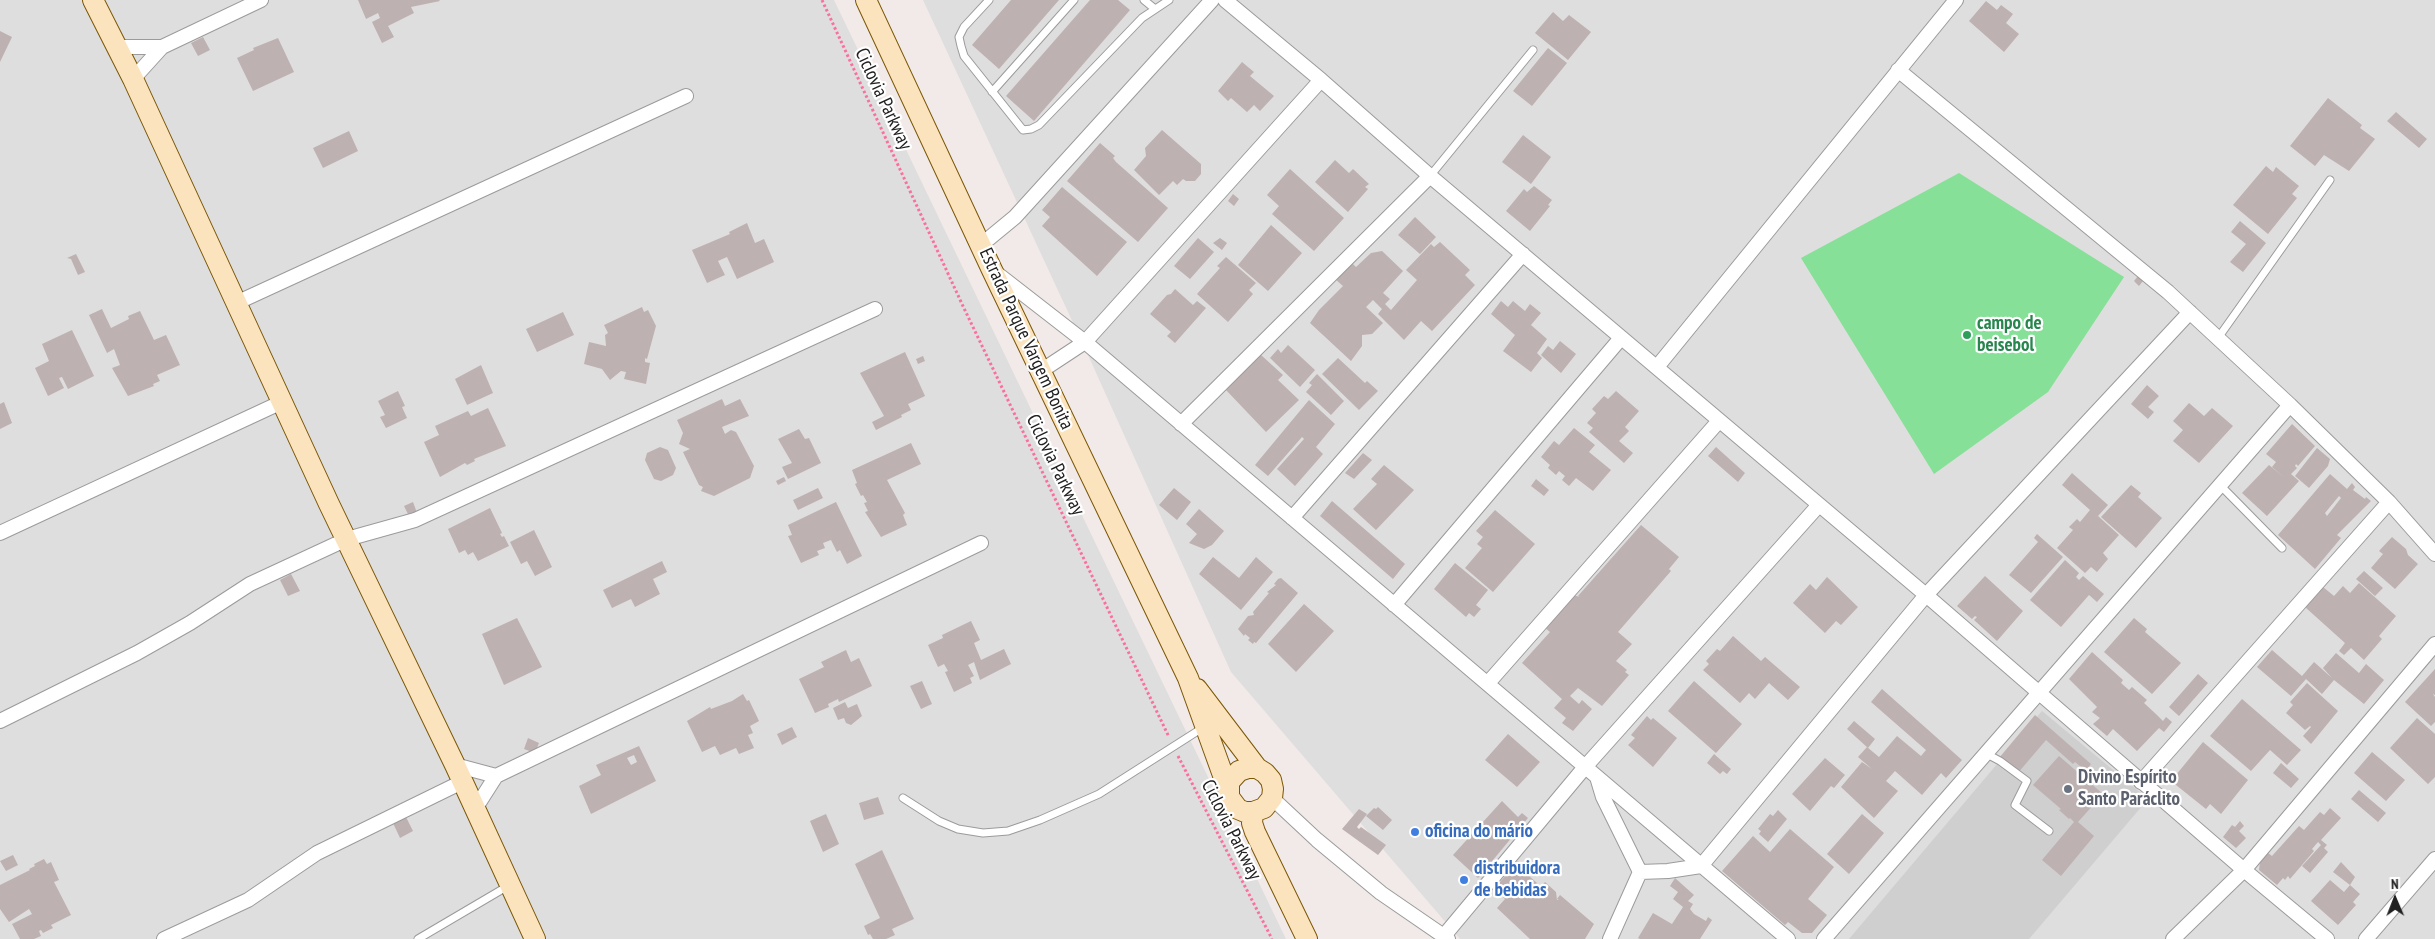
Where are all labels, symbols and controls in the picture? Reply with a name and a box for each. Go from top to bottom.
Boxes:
street label: Ciclovia Parkway [850,45,916,153]
street label: Estrada Parque Vargem Bonita [974,245,1078,433]
place label: campo de beisebol [1977,313,2042,357]
marker: campo de beisebol [1961,329,1973,341]
street label: Ciclovia Parkway [1021,411,1089,519]
place label: Divino Espírito Santo Paráclito [2078,767,2180,811]
street label: Ciclovia Parkway [1196,776,1266,884]
marker: Divino Espírito Santo Paráclito [2062,783,2074,795]
place label: oficina do mário [1425,821,1533,843]
marker: oficina do mário [1409,826,1421,838]
place label: distribuidora de bebidas [1474,858,1560,902]
marker: distribuidora de bebidas [1458,874,1470,886]
north arrow [2370,874,2420,924]
text: N [2391,875,2399,893]

